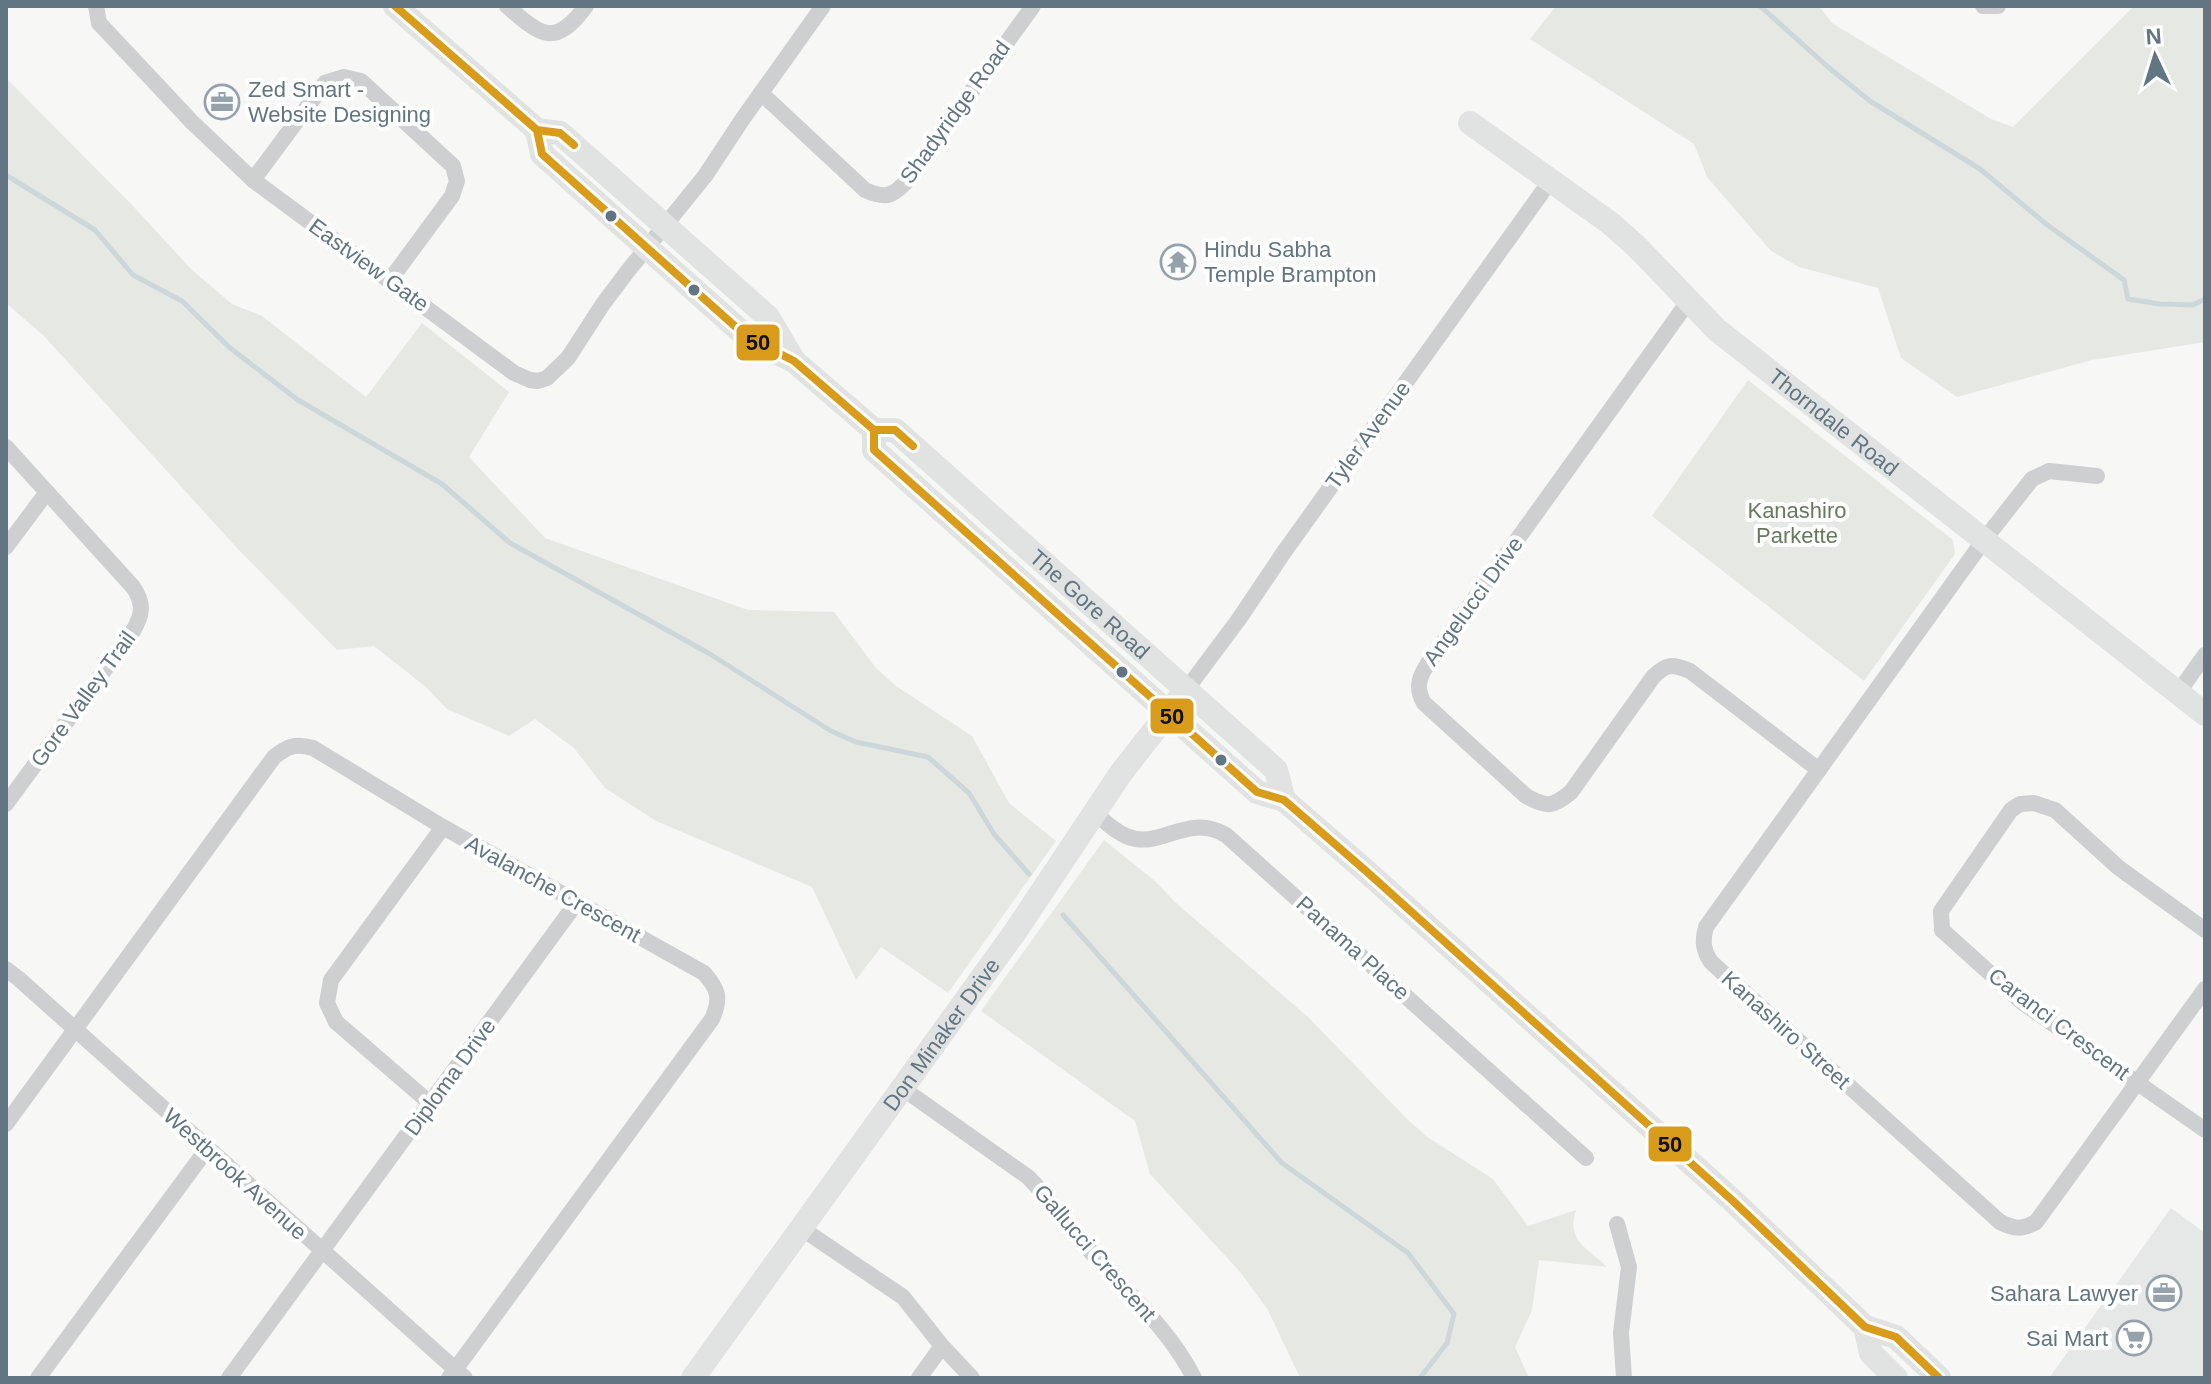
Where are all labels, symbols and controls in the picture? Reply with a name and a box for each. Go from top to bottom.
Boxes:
north arrow [2115,16,2195,96]
text: N [2145,24,2162,50]
street label: Shadyridge Road [895,36,1015,188]
place label: Zed Smart - Website Designing [248,77,431,127]
office icon: Zed Smart - Website Designing [203,83,241,121]
unlabelled marker [603,208,619,224]
street label: Eastview Gate [304,213,434,317]
place label: Hindu Sabha Temple Brampton [1204,237,1376,287]
temple icon: Hindu Sabha Temple Brampton [1159,243,1197,281]
unlabelled marker [686,282,702,298]
line badge: 50 [735,323,781,362]
text: 50 [746,330,770,355]
street label: Thorndale Road [1764,363,1904,481]
street label: Tyler Avenue [1321,376,1415,494]
park label: Kanashiro Parkette [1747,498,1847,548]
street label: Angelucci Drive [1418,532,1528,670]
street label: The Gore Road [1025,544,1155,664]
street label: Gore Valley Trail [26,627,140,771]
unlabelled marker [1114,664,1130,680]
line badge: 50 [1149,697,1195,735]
text: 50 [1160,704,1184,729]
unlabelled marker [1213,752,1229,768]
street label: Avalanche Crescent [461,830,645,948]
street label: Panama Place [1291,891,1415,1005]
street label: Don Minaker Drive [878,953,1005,1115]
street label: Caranci Crescent [1984,963,2134,1085]
street label: Kanashiro Street [1717,966,1855,1094]
street label: Diploma Drive [399,1014,501,1140]
street label: Westbrook Avenue [158,1103,312,1245]
line badge: 50 [1647,1125,1693,1163]
text: 50 [1658,1132,1682,1157]
street label: Gallucci Crescent [1029,1180,1161,1326]
office icon: Sahara Lawyer [2145,1274,2183,1312]
place label: Sahara Lawyer [1990,1281,2138,1306]
supermarket icon: Sai Mart [2115,1319,2153,1357]
place label: Sai Mart [2026,1326,2108,1351]

